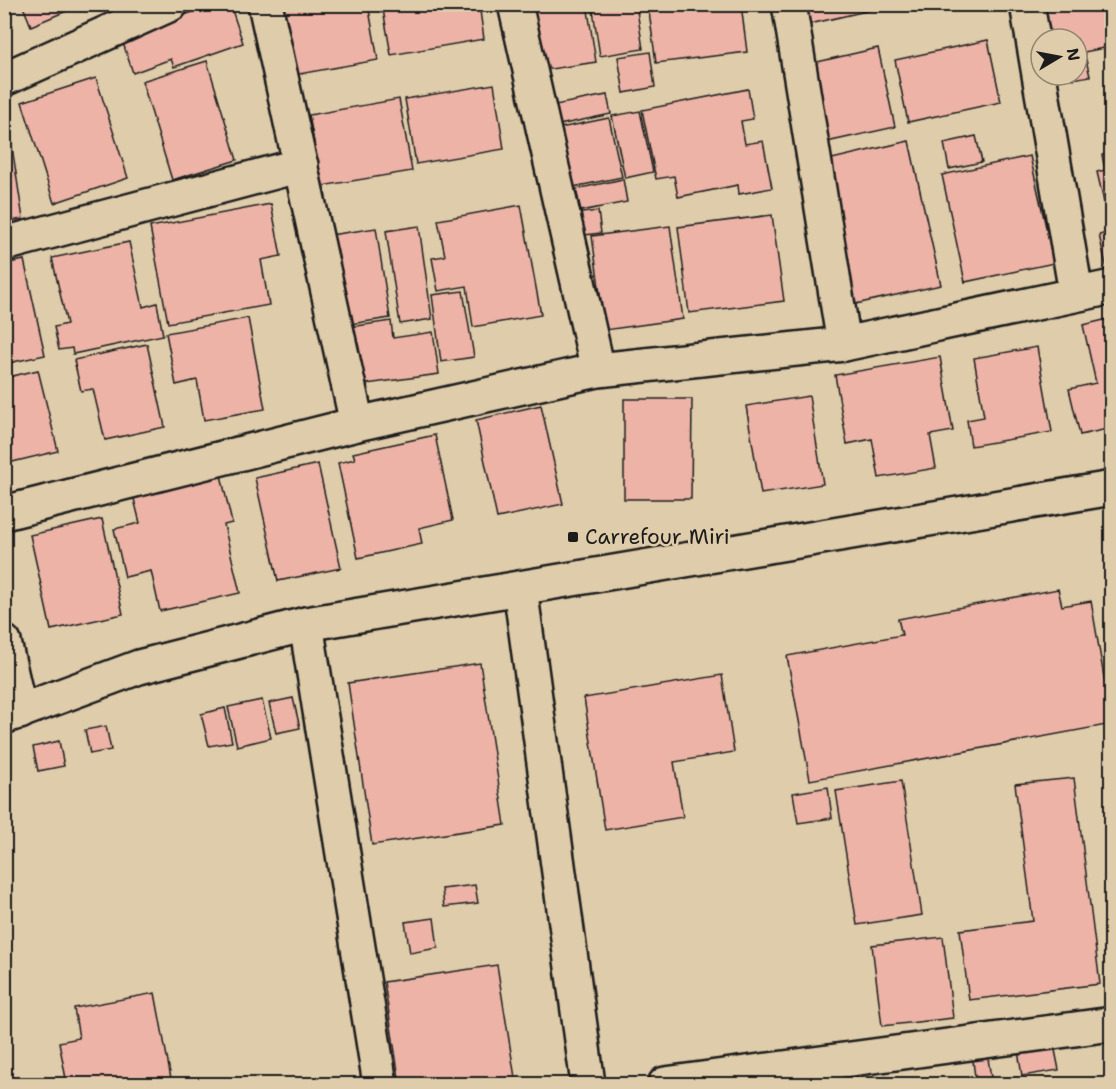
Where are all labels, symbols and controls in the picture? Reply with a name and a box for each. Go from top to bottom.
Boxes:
north arrow [1029,27,1089,87]
text: N [1062,46,1085,63]
place label: Carrefour Miri [585,523,730,551]
marker: Carrefour Miri [566,530,580,544]

